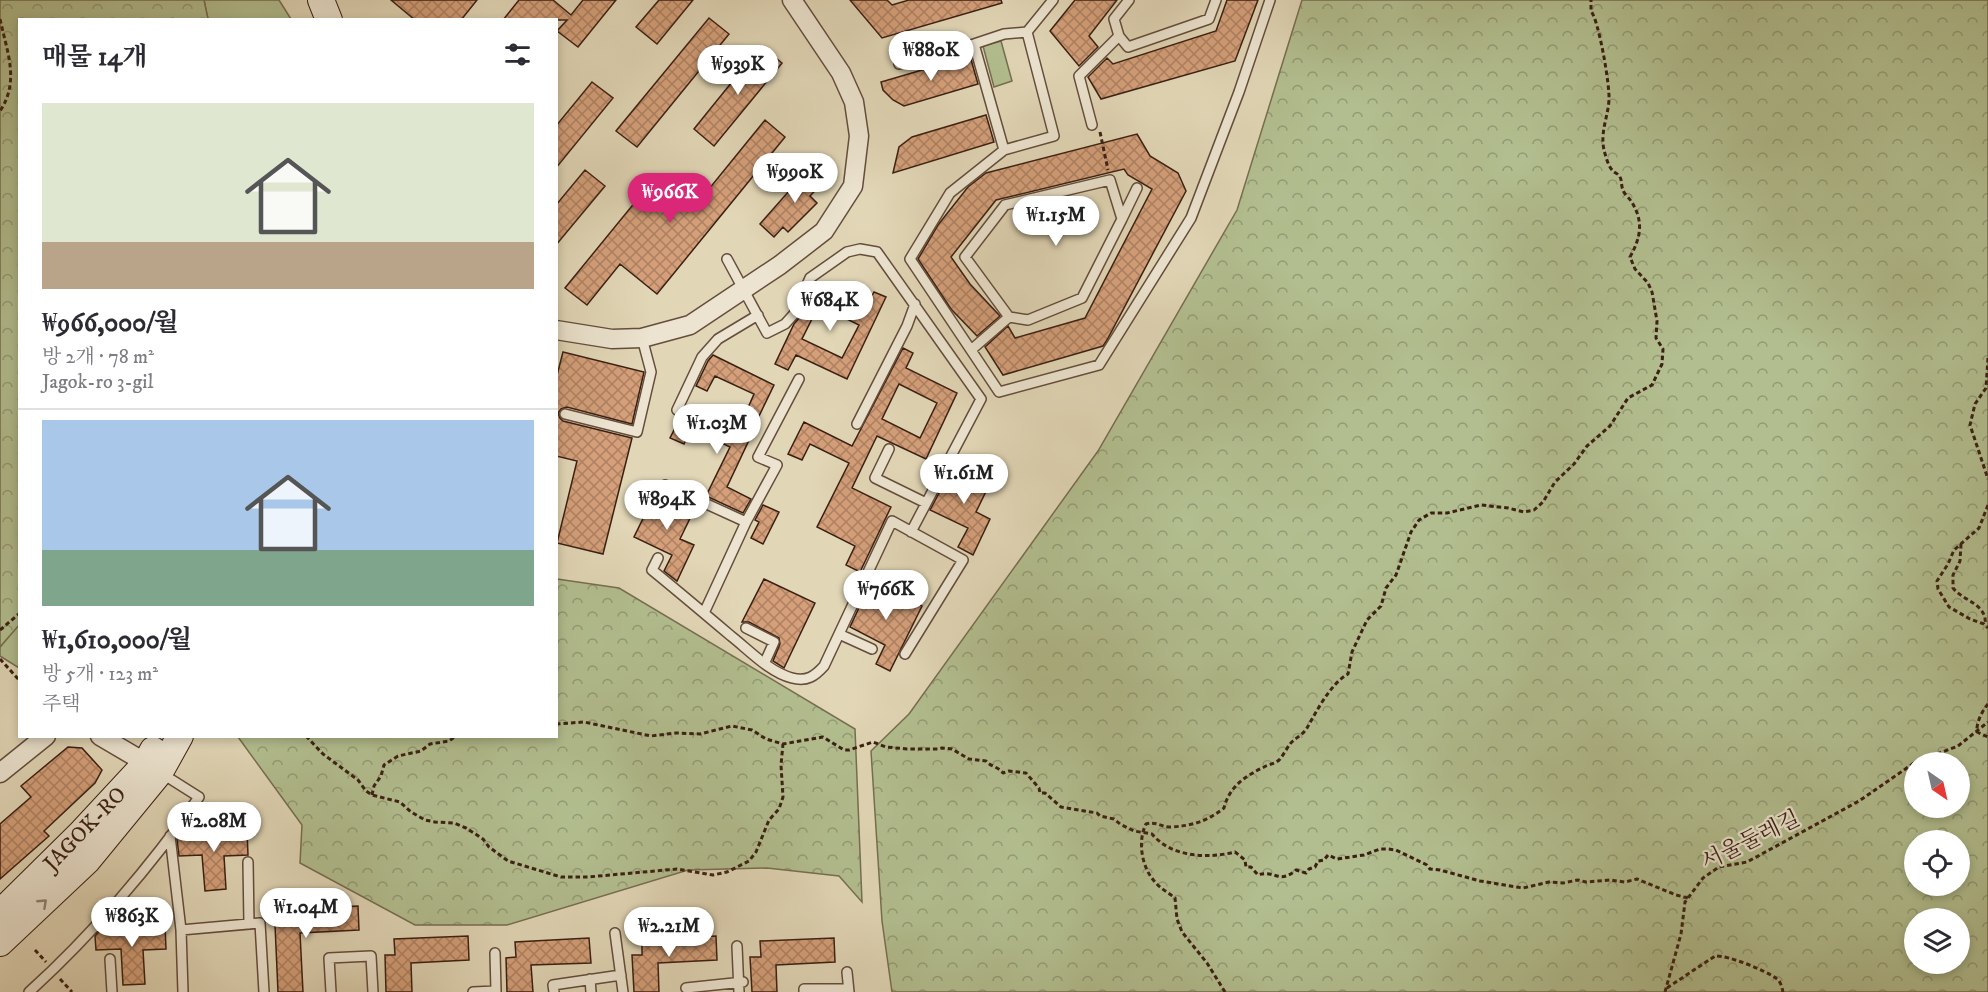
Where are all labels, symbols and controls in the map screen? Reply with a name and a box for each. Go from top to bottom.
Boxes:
pin: ₩880K [889,31,973,82]
icon: filters [501,38,534,71]
text: ₩880K [903,38,959,63]
text: 매물 14개 [42,41,147,74]
pin: ₩939K [696,45,780,96]
text: ₩939K [711,52,765,77]
icon: home [234,142,342,250]
pin: ₩990K [753,153,837,204]
text: ₩990K [767,160,823,185]
pin: ₩966K [628,173,712,224]
text: ₩966K [642,180,698,205]
pin: ₩1.15M [1007,196,1105,247]
text: ₩1.15M [1026,203,1086,228]
pin: ₩684K [788,281,872,332]
text: ₩684K [801,288,859,313]
text: ₩966,000/월 [42,307,179,340]
text: 방 2개 · 78 m² [42,345,154,370]
text: Jagok-ro 3-gil [42,370,153,395]
pin: ₩1.03M [668,404,766,455]
text: ₩1.03M [687,411,747,436]
pin: ₩1.61M [915,454,1013,505]
icon: home [234,459,342,567]
text: ₩1.61M [934,461,994,486]
pin: ₩894K [625,480,709,531]
text: ₩894K [638,487,696,512]
pin: ₩766K [844,570,928,621]
text: ₩766K [857,577,915,602]
text: ₩1,610,000/월 [42,624,192,657]
text: 방 5개 · 123 m² [42,662,158,687]
text: 주택 [42,692,81,717]
north arrow [1904,752,1970,818]
map controls [1904,752,1970,974]
street label: JAGOK-RO [37,781,132,878]
pin: ₩2.08M [165,802,263,853]
street label: 서울둘레길 [1697,805,1804,876]
text: ₩2.08M [181,809,247,834]
button: locate [1904,830,1970,896]
pin: ₩1.04M [257,888,355,939]
text: ₩1.04M [274,895,338,920]
pin: ₩863K [90,897,174,948]
one-way arrow [36,899,46,910]
text: ₩863K [105,904,159,929]
pin: ₩2.21M [620,907,718,958]
button: layers [1904,908,1970,974]
text: ₩2.21M [638,914,700,939]

